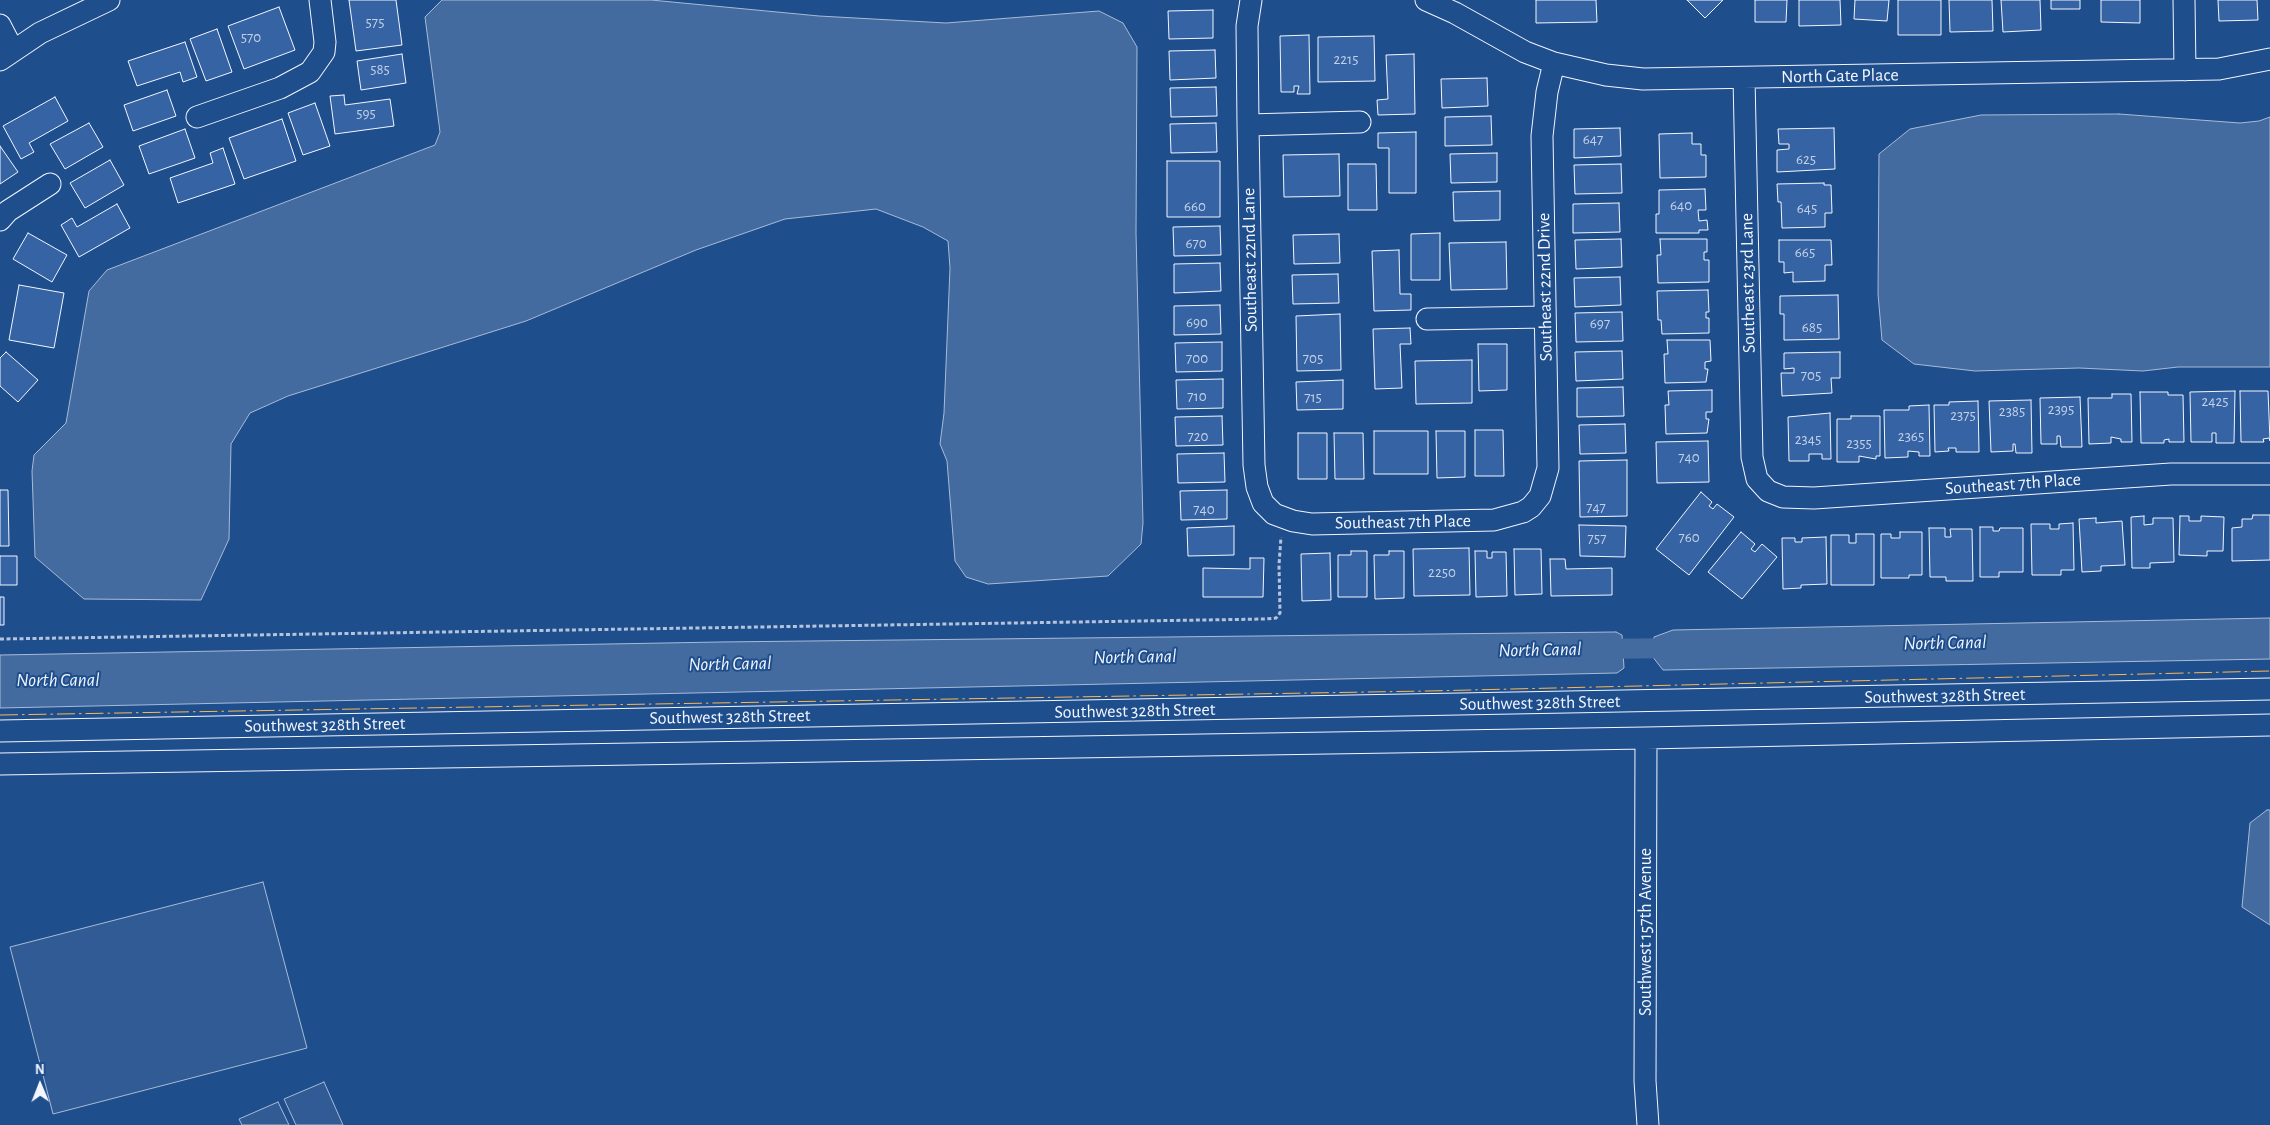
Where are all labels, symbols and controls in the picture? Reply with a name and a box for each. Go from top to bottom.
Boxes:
house number: 575 [366,13,384,31]
house number: 570 [241,28,261,46]
house number: 2215 [1333,50,1359,68]
house number: 585 [370,60,390,78]
street label: North Gate Place [1781,64,1899,88]
house number: 595 [356,104,376,122]
house number: 647 [1583,130,1603,148]
house number: 625 [1796,150,1816,168]
street label: Southeast 22nd Lane [1238,188,1262,332]
house number: 640 [1670,196,1692,214]
house number: 660 [1184,197,1206,215]
house number: 645 [1797,199,1817,217]
street label: Southeast 22nd Drive [1533,213,1557,361]
street label: Southeast 23rd Lane [1736,213,1760,353]
house number: 670 [1185,234,1207,252]
house number: 665 [1795,243,1815,261]
house number: 690 [1186,313,1208,331]
house number: 697 [1590,314,1610,332]
house number: 685 [1802,318,1822,336]
house number: 700 [1186,349,1208,367]
house number: 705 [1303,349,1323,367]
house number: 705 [1801,366,1821,384]
house number: 710 [1187,387,1207,405]
house number: 715 [1304,388,1322,406]
house number: 2425 [2201,392,2229,410]
house number: 2395 [2048,400,2074,418]
house number: 2385 [1999,402,2025,420]
house number: 2375 [1950,406,1976,424]
house number: 720 [1188,427,1208,445]
house number: 2365 [1898,427,1924,445]
house number: 2345 [1795,430,1821,448]
house number: 2355 [1846,434,1872,452]
house number: 740 [1678,448,1700,466]
street label: Southeast 7th Place [1944,468,2082,500]
house number: 747 [1586,498,1606,516]
house number: 740 [1193,500,1215,518]
street label: Southeast 7th Place [1335,510,1471,534]
house number: 760 [1678,528,1700,546]
house number: 757 [1588,529,1606,547]
house number: 2250 [1428,563,1456,581]
water label: North Canal [1903,631,1987,655]
water label: North Canal [1498,638,1582,662]
water label: North Canal [1093,645,1177,669]
water label: North Canal [688,652,772,676]
water label: North Canal [16,669,100,691]
street label: Southwest 328th Street [1864,684,2026,708]
street label: Southwest 328th Street [1459,691,1621,715]
street label: Southwest 328th Street [1054,699,1216,723]
street label: Southwest 328th Street [649,705,811,729]
street label: Southwest 328th Street [244,713,406,737]
street label: Southwest 157th Avenue [1635,848,1657,1016]
north arrow [15,1060,65,1110]
text: N [35,1063,45,1077]

